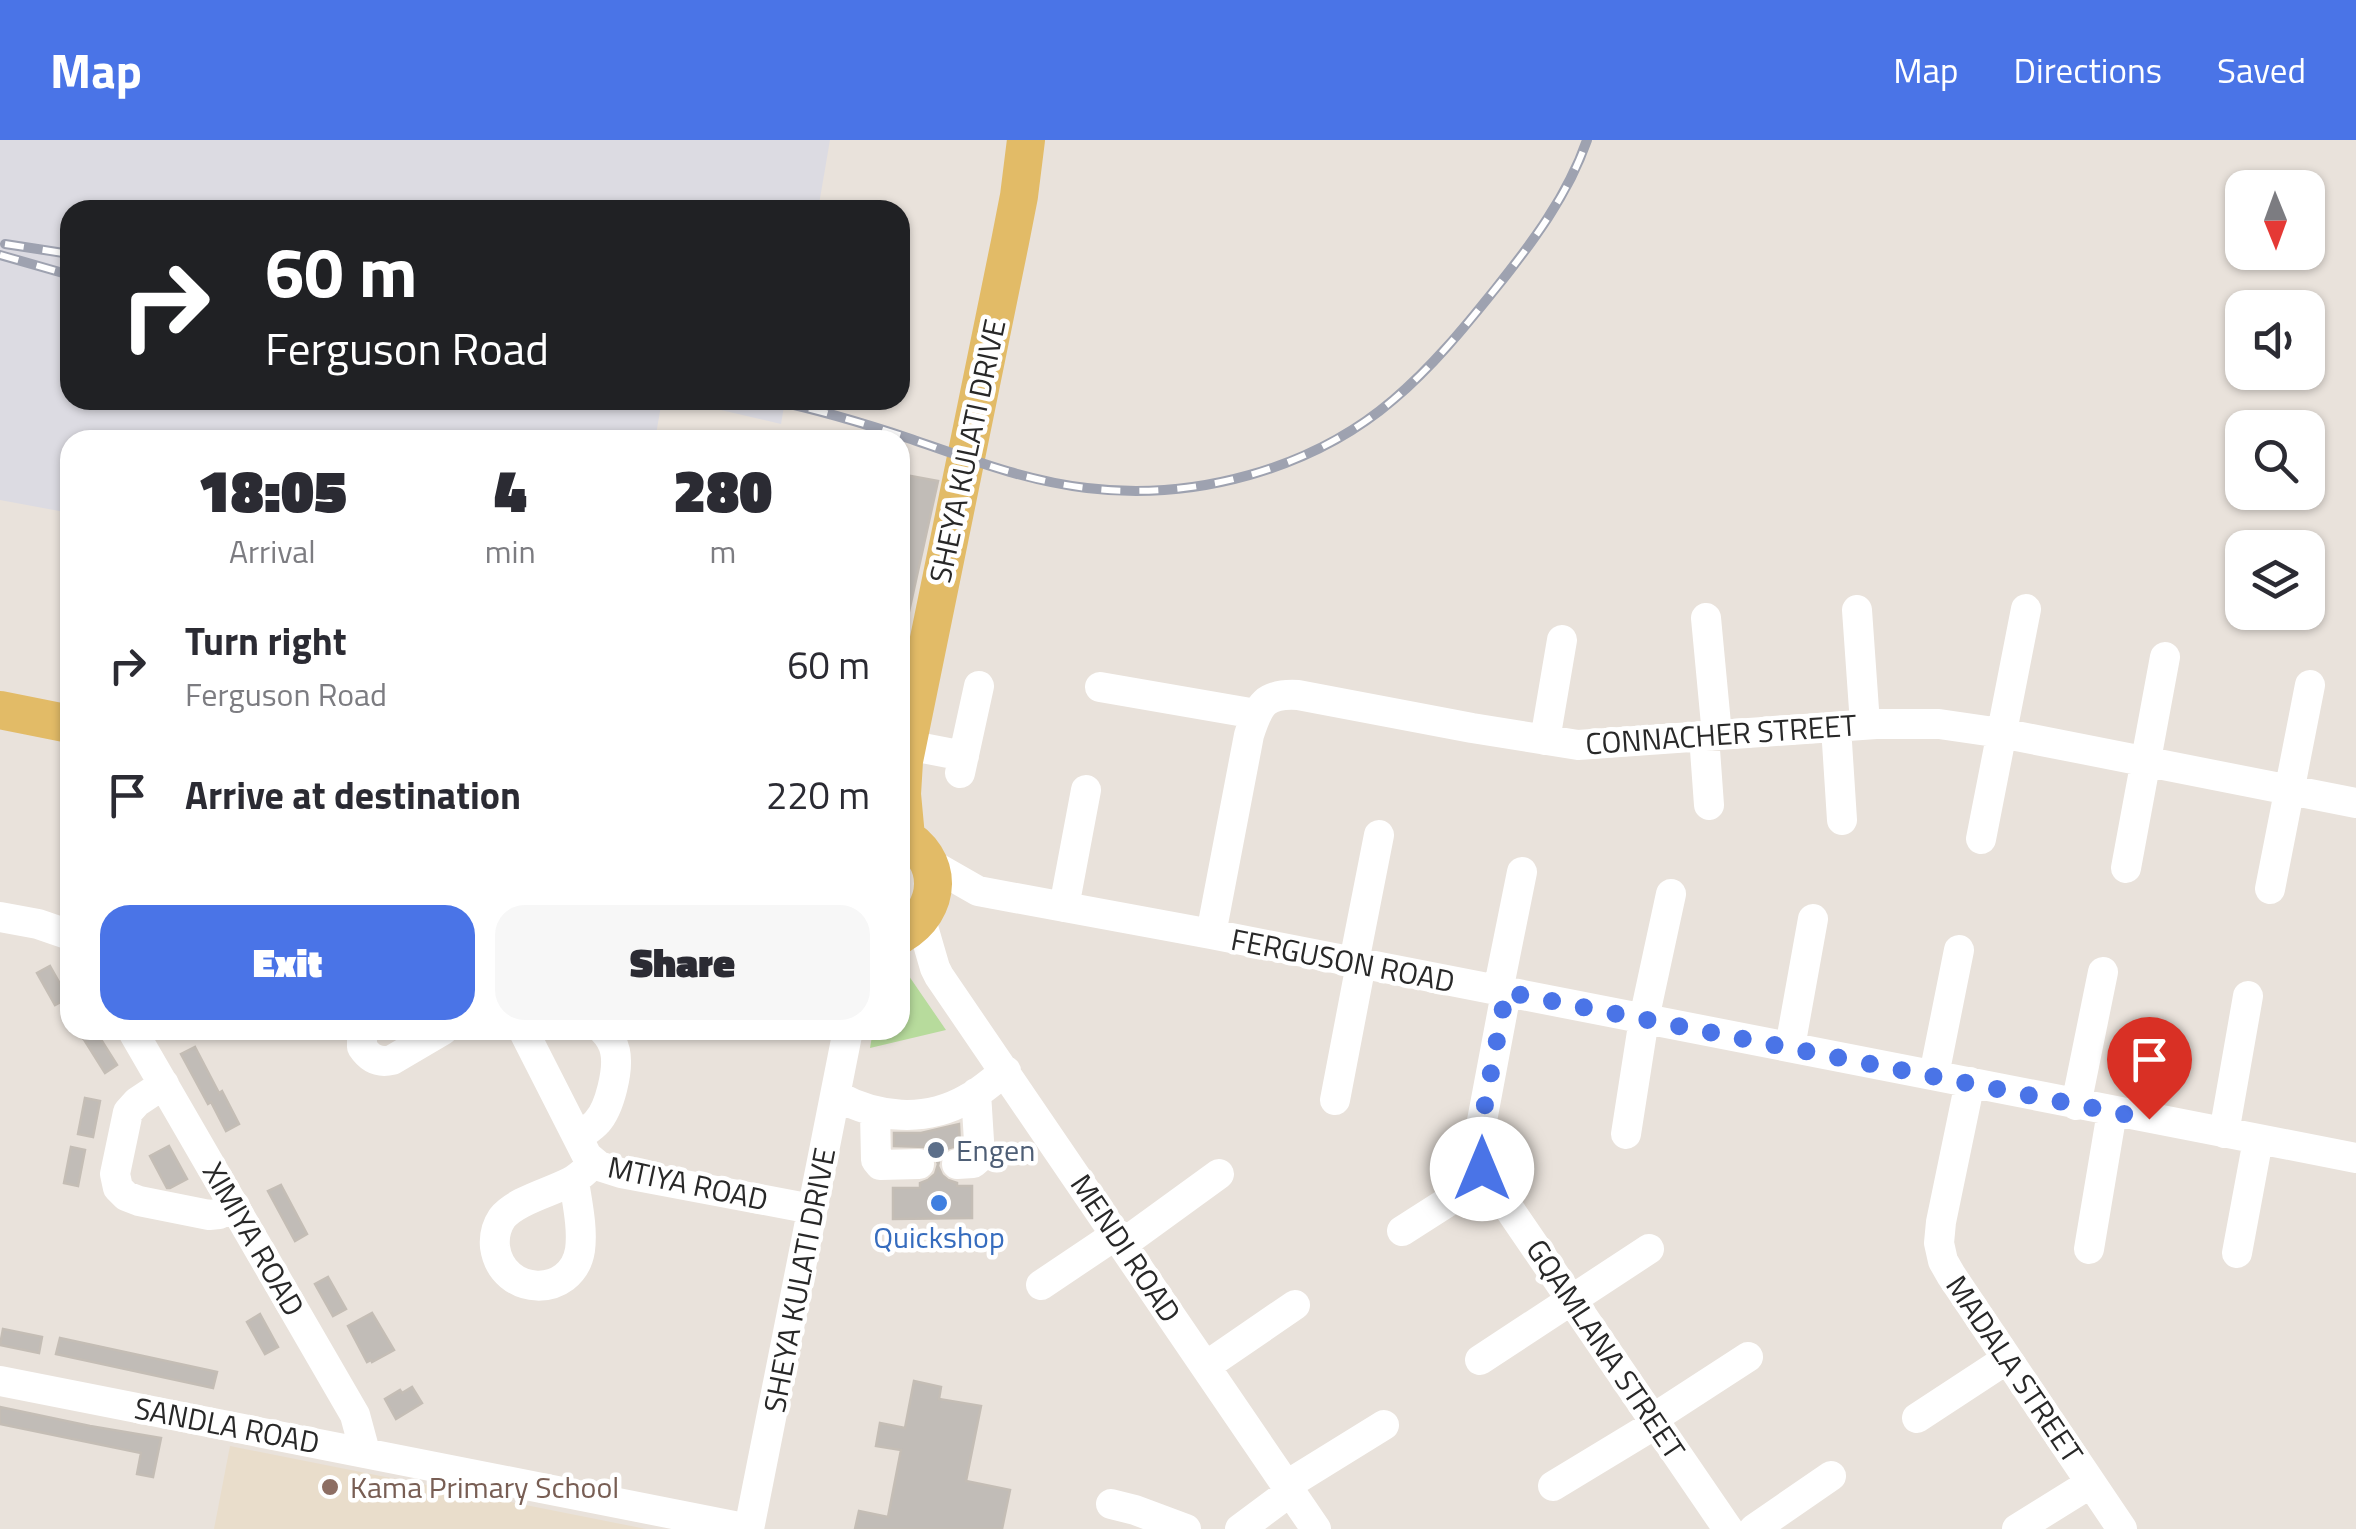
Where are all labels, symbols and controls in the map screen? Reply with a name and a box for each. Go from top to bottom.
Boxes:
text: Map [50,34,142,107]
text: Map [1893,43,1959,97]
text: Directions [2014,43,2162,97]
text: Saved [2217,43,2306,97]
north arrow [2225,170,2325,270]
map controls [2225,170,2325,630]
text: 60 m [265,218,418,324]
icon: right [100,240,230,370]
button: sound [2225,290,2325,390]
text: Ferguson Road [265,314,549,382]
street label: SHEYA KULATI DRIVE [917,315,1017,587]
button: search [2225,410,2325,510]
text: 18:05 [198,444,347,535]
text: 4 [494,444,527,535]
text: 280 [673,444,772,535]
text: Arrival [229,527,316,575]
text: min [485,527,536,575]
text: m [709,527,736,575]
button: layers [2225,530,2325,630]
text: Turn right [185,612,347,670]
text: 60 m [787,636,870,694]
icon: right [100,638,155,693]
text: Ferguson Road [185,670,387,718]
street label: CONNACHER STREET [1584,702,1858,766]
text: Arrive at destination [185,766,521,824]
text: 220 m [766,766,870,824]
icon: arrive [100,768,155,823]
button: Exit [100,905,475,1020]
button: Share [495,905,870,1020]
street label: FERGUSON ROAD [1227,916,1459,1004]
pin [2107,1017,2192,1120]
icon: arrive [2122,1032,2177,1087]
position arrow [1430,1117,1534,1221]
place label: Engen [956,1127,1035,1173]
marker: Engen [925,1139,947,1161]
street label: MTIYA ROAD [604,1144,772,1222]
street label: SHEYA KULATI DRIVE [751,1144,847,1416]
street label: XIMIYA ROAD [191,1153,317,1325]
street label: MENDI ROAD [1059,1164,1193,1332]
marker: Quickshop [928,1192,950,1214]
place label: Quickshop [873,1214,1005,1260]
street label: GQAMLANA STREET [1515,1229,1697,1469]
street label: MADALA STREET [1935,1266,2095,1472]
street label: SANDLA ROAD [131,1385,323,1465]
place label: Kama Primary School [350,1464,619,1510]
marker: Kama Primary School [319,1476,341,1498]

